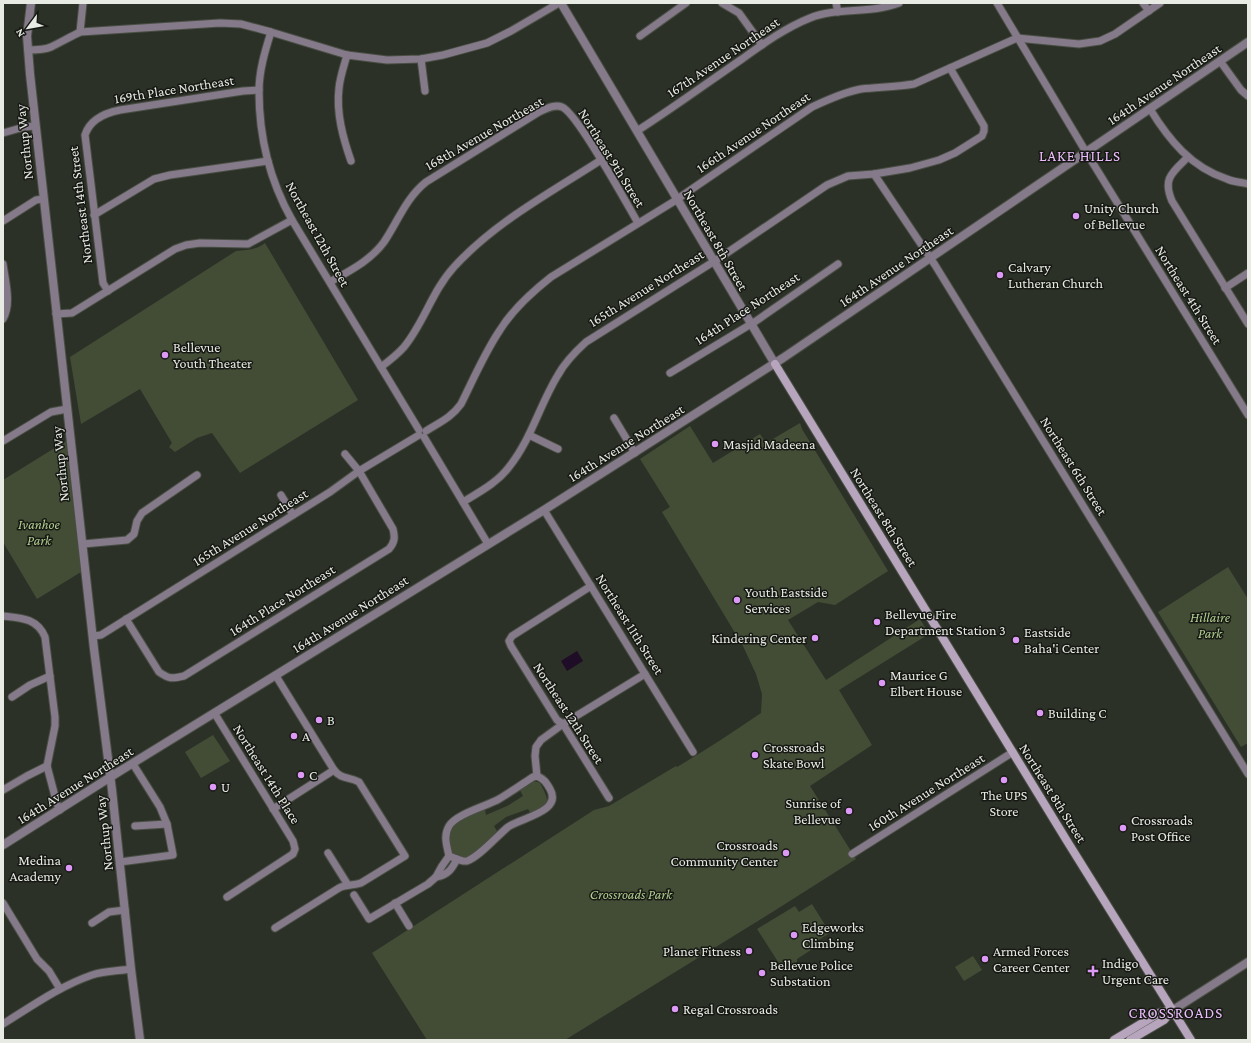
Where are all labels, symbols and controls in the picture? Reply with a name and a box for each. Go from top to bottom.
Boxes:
north arrow [8,8,48,48]
street label: 167th Avenue Northeast [664,13,783,101]
text: N [12,27,27,40]
street label: 164th Avenue Northeast [1104,40,1224,128]
street label: 169th Place Northeast [113,72,235,106]
street label: 166th Avenue Northeast [693,88,813,176]
street label: 168th Avenue Northeast [422,92,546,173]
street label: Northup Way [12,103,36,180]
street label: Northeast 9th Street [575,106,649,211]
street label: Northeast 14th Street [65,145,95,265]
district label: LAKE HILLS [1039,148,1121,164]
street label: Northeast 12th Street [283,179,354,290]
street label: Northeast 8th Street [681,187,752,294]
place label: Unity Church of Bellevue [1084,200,1159,232]
marker: Unity Church of Bellevue [1071,211,1081,221]
street label: 164th Avenue Northeast [836,222,956,310]
street label: Northeast 4th Street [1152,243,1226,348]
street label: 165th Avenue Northeast [585,246,707,330]
place label: Calvary Lutheran Church [1008,259,1104,291]
street label: 164th Place Northeast [692,268,803,348]
marker: Calvary Lutheran Church [995,270,1005,280]
place label: Bellevue Youth Theater [173,339,252,371]
marker: Bellevue Youth Theater [160,350,170,360]
street label: 164th Avenue Northeast [565,401,687,485]
street label: Northeast 6th Street [1037,414,1111,519]
street label: Northup Way [48,425,72,502]
place label: Masjid Madeena [723,436,816,453]
marker: Masjid Madeena [710,439,720,449]
street label: Northeast 8th Street [847,465,921,570]
street label: 165th Avenue Northeast [189,485,311,569]
park label: Ivanhoe Park [18,516,61,548]
street label: 164th Place Northeast [226,561,338,639]
street label: Northeast 11th Street [593,571,668,678]
street label: 164th Avenue Northeast [289,572,411,656]
place label: Youth Eastside Services [745,584,827,616]
marker: Youth Eastside Services [732,595,742,605]
place label: Bellevue Fire Department Station 3 [885,606,1006,638]
park label: Hillaire Park [1190,609,1231,641]
marker: Bellevue Fire Department Station 3 [872,617,882,627]
place label: Eastside Baha'i Center [1024,624,1099,656]
place label: Kindering Center [711,630,807,646]
marker: Kindering Center [810,633,820,643]
marker: Eastside Baha'i Center [1011,635,1021,645]
street label: Northeast 12th Street [530,659,608,767]
place label: Maurice G Elbert House [890,667,962,699]
marker: Maurice G Elbert House [877,678,887,688]
place label: Building C [1048,705,1107,721]
marker: Building C [1035,708,1045,718]
place label: B [327,712,335,728]
marker: B [314,715,324,725]
street label: Northeast 14th Place [230,721,304,827]
place label: A [302,728,310,744]
marker: A [289,731,299,741]
place label: Crossroads Skate Bowl [763,739,825,771]
street label: Northeast 8th Street [1016,741,1090,846]
street label: 164th Avenue Northeast [14,743,136,827]
street label: 160th Avenue Northeast [865,749,987,834]
marker: Crossroads Skate Bowl [750,750,760,760]
place label: C [309,767,317,783]
marker: C [296,770,306,780]
marker: The UPS Store [999,775,1009,785]
place label: U [221,779,230,795]
marker: U [208,782,218,792]
place label: The UPS Store [981,787,1028,819]
street label: Northup Way [92,794,116,871]
place label: Sunrise of Bellevue [786,795,842,827]
marker: Sunrise of Bellevue [844,806,854,816]
place label: Crossroads Post Office [1131,812,1193,844]
marker: Crossroads Post Office [1118,823,1128,833]
place label: Crossroads Community Center [671,837,778,869]
marker: Crossroads Community Center [781,848,791,858]
place label: Medina Academy [10,852,62,884]
marker: Medina Academy [64,863,74,873]
park label: Crossroads Park [590,886,673,902]
place label: Edgeworks Climbing [802,919,864,951]
marker: Edgeworks Climbing [789,930,799,940]
place label: Planet Fitness [663,943,741,959]
place label: Armed Forces Career Center [993,943,1070,975]
marker: Planet Fitness [744,946,754,956]
marker: Armed Forces Career Center [980,954,990,964]
place label: Indigo Urgent Care [1102,955,1169,987]
place label: Bellevue Police Substation [770,957,853,989]
marker: Indigo Urgent Care [1087,965,1099,977]
marker: Bellevue Police Substation [757,968,767,978]
place label: Regal Crossroads [683,1001,778,1017]
marker: Regal Crossroads [670,1004,680,1014]
district label: CROSSROADS [1129,1005,1223,1021]

